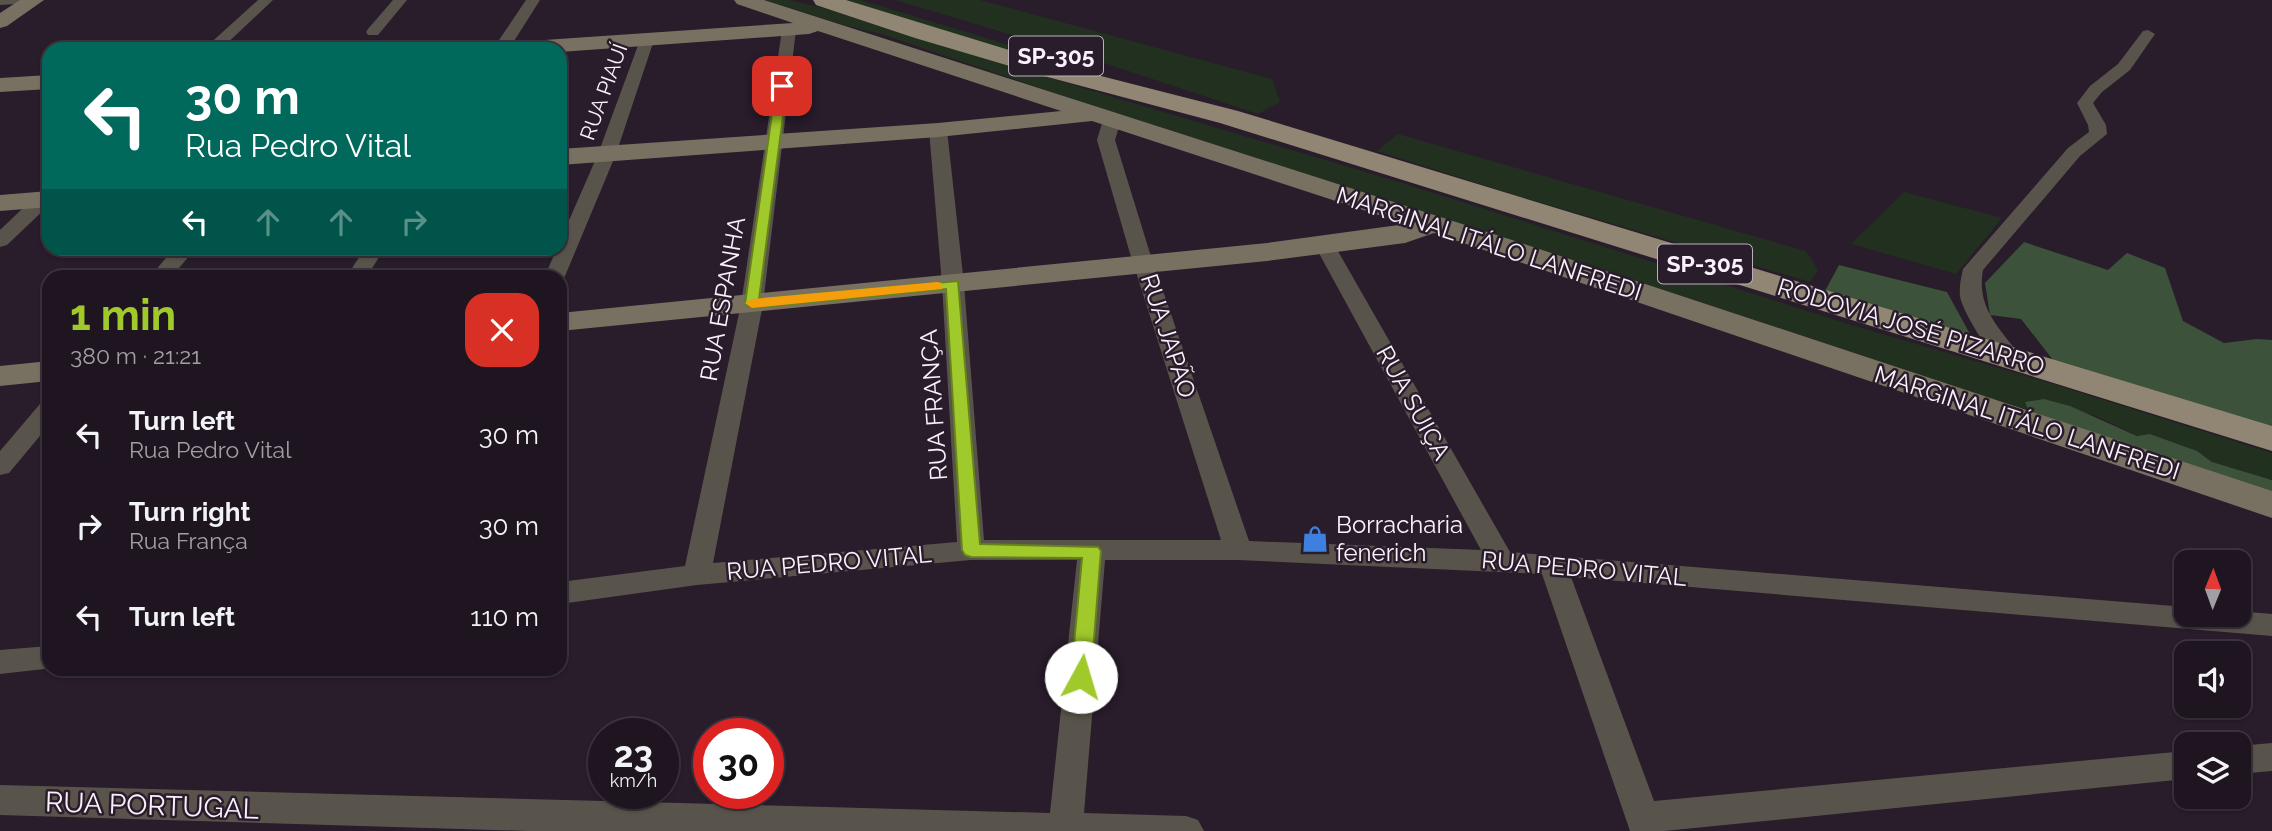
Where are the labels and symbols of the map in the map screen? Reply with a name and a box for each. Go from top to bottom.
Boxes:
road number: SP-305 [1009,36,1103,76]
street label: RUA PIAUÍ [575,40,633,143]
pin [752,56,812,116]
street label: MARGINAL ITÁLO LANFREDI [1333,180,1645,307]
street label: RUA ESPANHA [694,215,751,383]
road number: SP-305 [1658,244,1752,284]
street label: RUA JAPÃO [1135,270,1202,402]
street label: RODOVIA JOSÉ PIZARRO [1774,272,2048,381]
street label: RUA FRANÇA [914,328,953,482]
street label: RUA SUIÇA [1370,341,1457,465]
street label: MARGINAL ITÁLO LANFREDI [1871,359,2183,486]
place label: Borracharia fenerich [1336,510,1463,567]
shop icon: Borracharia fenerich [1300,524,1330,554]
street label: RUA PEDRO VITAL [725,539,933,586]
street label: RUA PEDRO VITAL [1480,545,1688,592]
north arrow [2174,550,2250,626]
position arrow [1044,640,1118,714]
speed limit sign: 30 [693,718,784,809]
street label: RUA PORTUGAL [45,785,259,826]

